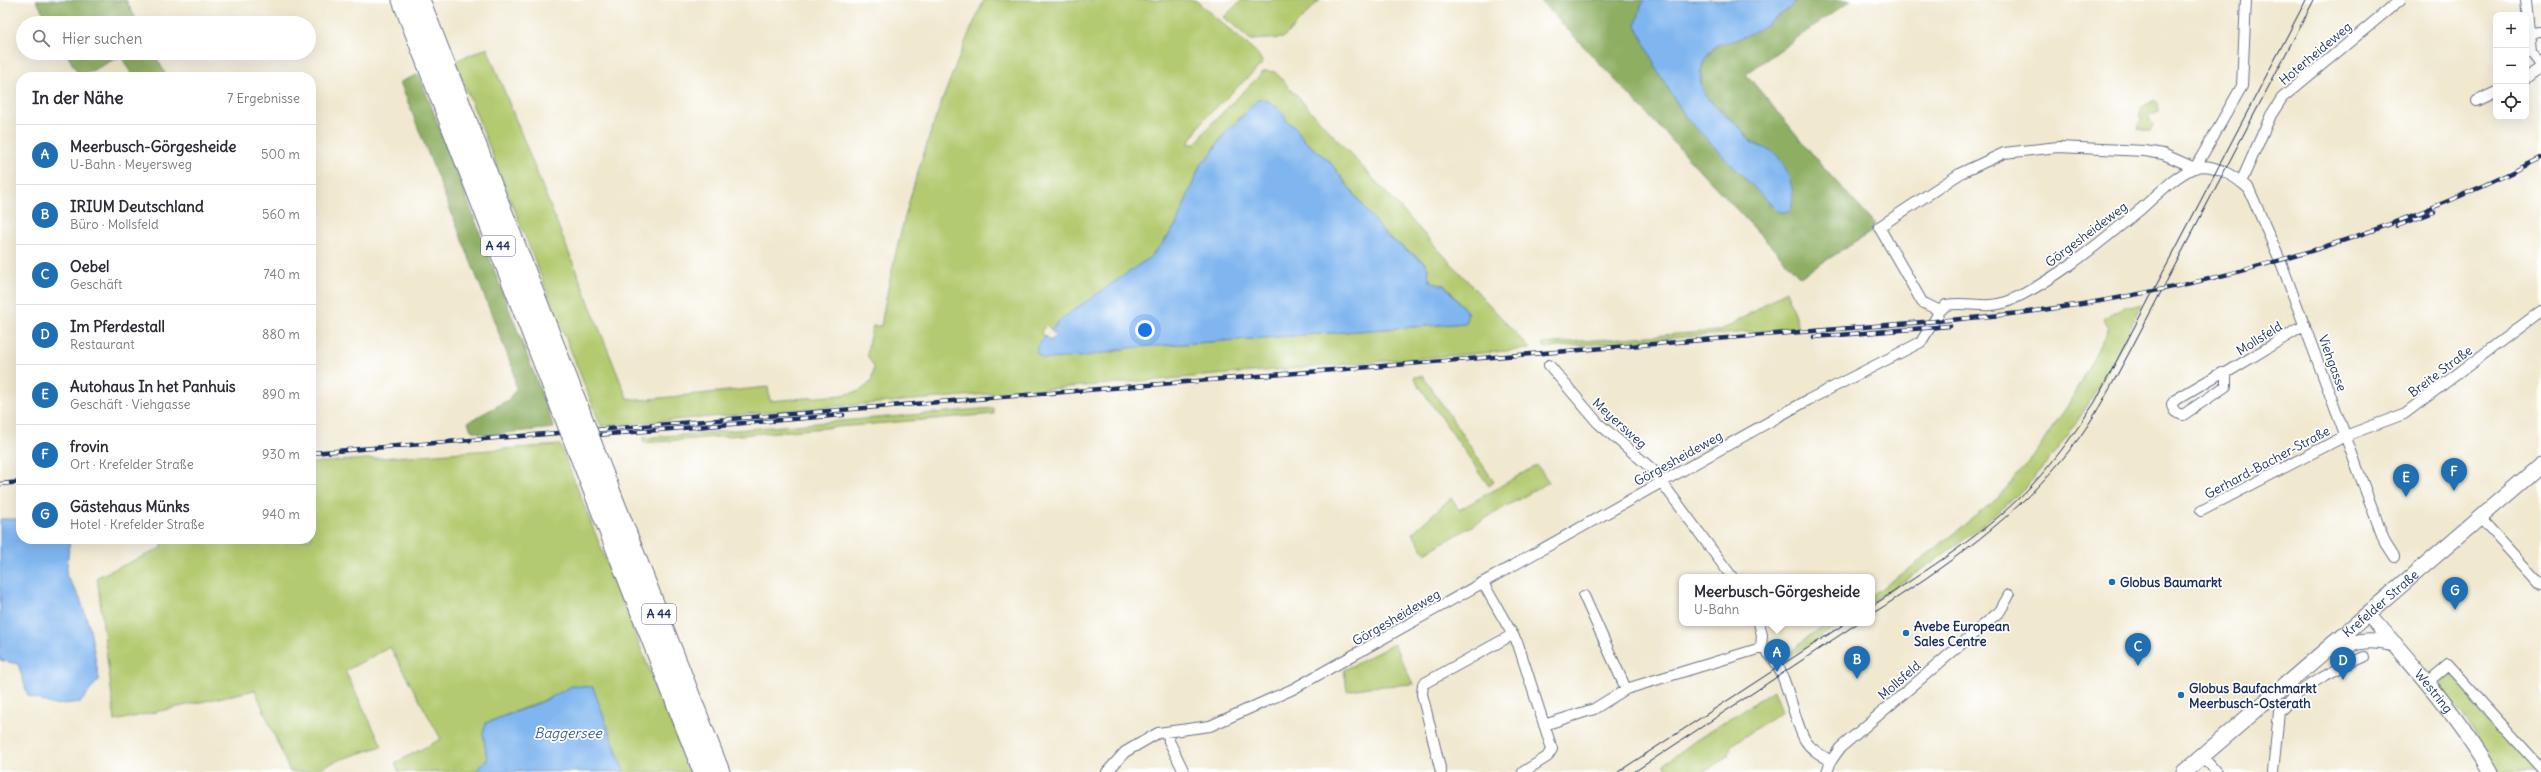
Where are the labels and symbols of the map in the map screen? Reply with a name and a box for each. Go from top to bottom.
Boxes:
street label: Hoterheideweg [2276,18,2355,89]
street label: Görgesheideweg [2042,198,2131,271]
road number: A 44 [481,236,515,256]
street label: Mollsfeld [2233,318,2286,359]
your location [1135,320,1155,340]
street label: Viehgasse [2314,333,2351,394]
street label: Breite Straße [2405,342,2476,401]
street label: Meyersweg [1589,394,1650,452]
street label: Gerhard-Bacher-Straße [2202,422,2333,503]
street label: Görgesheideweg [1631,427,1725,490]
pin: F [2441,458,2467,491]
pin: E [2393,464,2419,497]
street label: Krefelder Straße [2339,566,2422,641]
place label: Globus Baumarkt [2120,574,2223,591]
marker: Globus Baumarkt [2107,577,2117,587]
pin: G [2442,577,2468,610]
street label: Görgesheideweg [1349,585,1443,649]
road number: A 44 [642,604,676,624]
place label: Avebe European Sales Centre [1914,618,2010,650]
marker: Avebe European Sales Centre [1901,628,1911,638]
pin: C [2125,633,2151,666]
pin: A [1764,639,1790,672]
pin: B [1844,646,1870,679]
pin: D [2330,647,2356,680]
street label: Mollsfeld [1875,657,1924,704]
street label: Westring [2411,666,2456,717]
place label: Globus Baufachmarkt Meerbusch-Osterath [2189,680,2317,712]
marker: Globus Baufachmarkt Meerbusch-Osterath [2176,690,2186,700]
water label: Baggersee [534,724,603,742]

